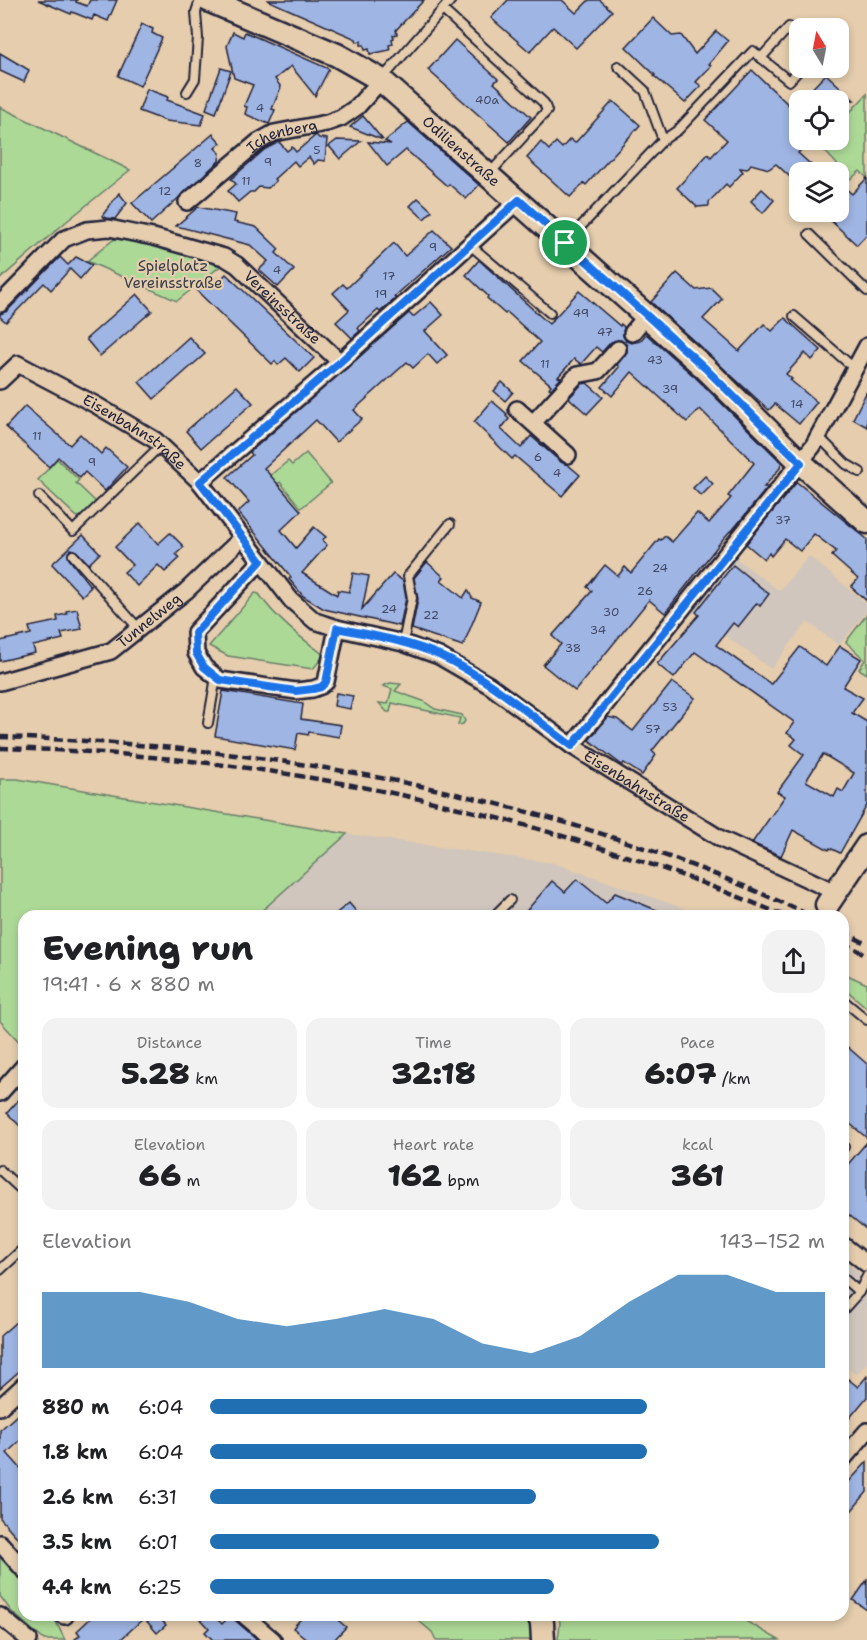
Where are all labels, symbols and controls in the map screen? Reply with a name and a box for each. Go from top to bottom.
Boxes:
north arrow [789,18,849,78]
map controls [789,18,849,222]
button: locate [789,90,849,150]
house number: 40a [475,92,499,108]
house number: 4 [256,100,264,116]
street label: Odilienstraße [418,111,504,191]
street label: Ichenberg [242,115,319,157]
house number: 5 [313,142,321,158]
house number: 9 [264,154,272,170]
house number: 8 [194,155,202,171]
button: layers [789,162,849,222]
house number: 11 [241,173,251,189]
house number: 12 [159,183,171,199]
pin [539,217,590,268]
icon: arrive [548,226,581,259]
house number: 9 [429,239,437,255]
park label: Spielplatz Vereinsstraße [123,256,223,293]
house number: 4 [273,262,281,278]
street label: Vereinsstraße [239,266,325,349]
house number: 17 [383,268,395,284]
house number: 19 [375,286,387,302]
house number: 49 [573,305,589,321]
house number: 47 [597,324,613,340]
house number: 43 [647,352,663,368]
house number: 11 [540,356,550,372]
house number: 39 [662,381,678,397]
street label: Eisenbahnstraße [79,390,191,474]
house number: 14 [791,396,803,412]
house number: 11 [32,428,42,444]
house number: 6 [534,449,542,465]
house number: 9 [88,454,96,470]
house number: 4 [553,465,561,481]
house number: 37 [775,512,791,528]
house number: 24 [652,560,668,576]
house number: 26 [637,583,653,599]
street label: Tunnelweg [113,589,186,653]
house number: 24 [381,601,397,617]
house number: 30 [603,604,619,620]
house number: 22 [423,607,439,623]
house number: 34 [590,622,606,638]
house number: 38 [565,640,581,656]
house number: 53 [662,699,678,715]
house number: 57 [645,721,661,737]
street label: Eisenbahnstraße [580,746,694,827]
text: Evening run [42,926,253,971]
button: share [762,930,825,993]
text: 19:41 · 6 × 880 m [42,971,215,997]
text: Distance [137,1032,202,1053]
text: Time [415,1032,452,1053]
text: Pace [680,1032,715,1053]
text: 5.28 [121,1053,190,1094]
text: 32:18 [391,1053,476,1094]
text: 6:07 [644,1053,717,1094]
text: km [190,1068,218,1089]
text: /km [717,1068,751,1089]
text: Elevation [134,1134,205,1155]
text: Heart rate [393,1134,474,1155]
text: kcal [682,1134,713,1155]
text: 66 [139,1155,181,1196]
text: 162 [387,1155,442,1196]
text: 361 [671,1155,724,1196]
text: m [181,1170,200,1191]
text: bpm [442,1170,480,1191]
text: Elevation [42,1228,132,1254]
text: 143–152 m [720,1228,825,1254]
text: 880 m [42,1394,109,1420]
text: 6:04 [138,1394,184,1420]
text: 1.8 km [42,1439,108,1465]
text: 6:04 [138,1439,184,1465]
text: 2.6 km [42,1484,113,1510]
text: 6:31 [138,1484,177,1510]
text: 3.5 km [42,1529,112,1555]
text: 6:01 [138,1529,178,1555]
text: 4.4 km [42,1574,111,1600]
text: 6:25 [138,1574,182,1600]

